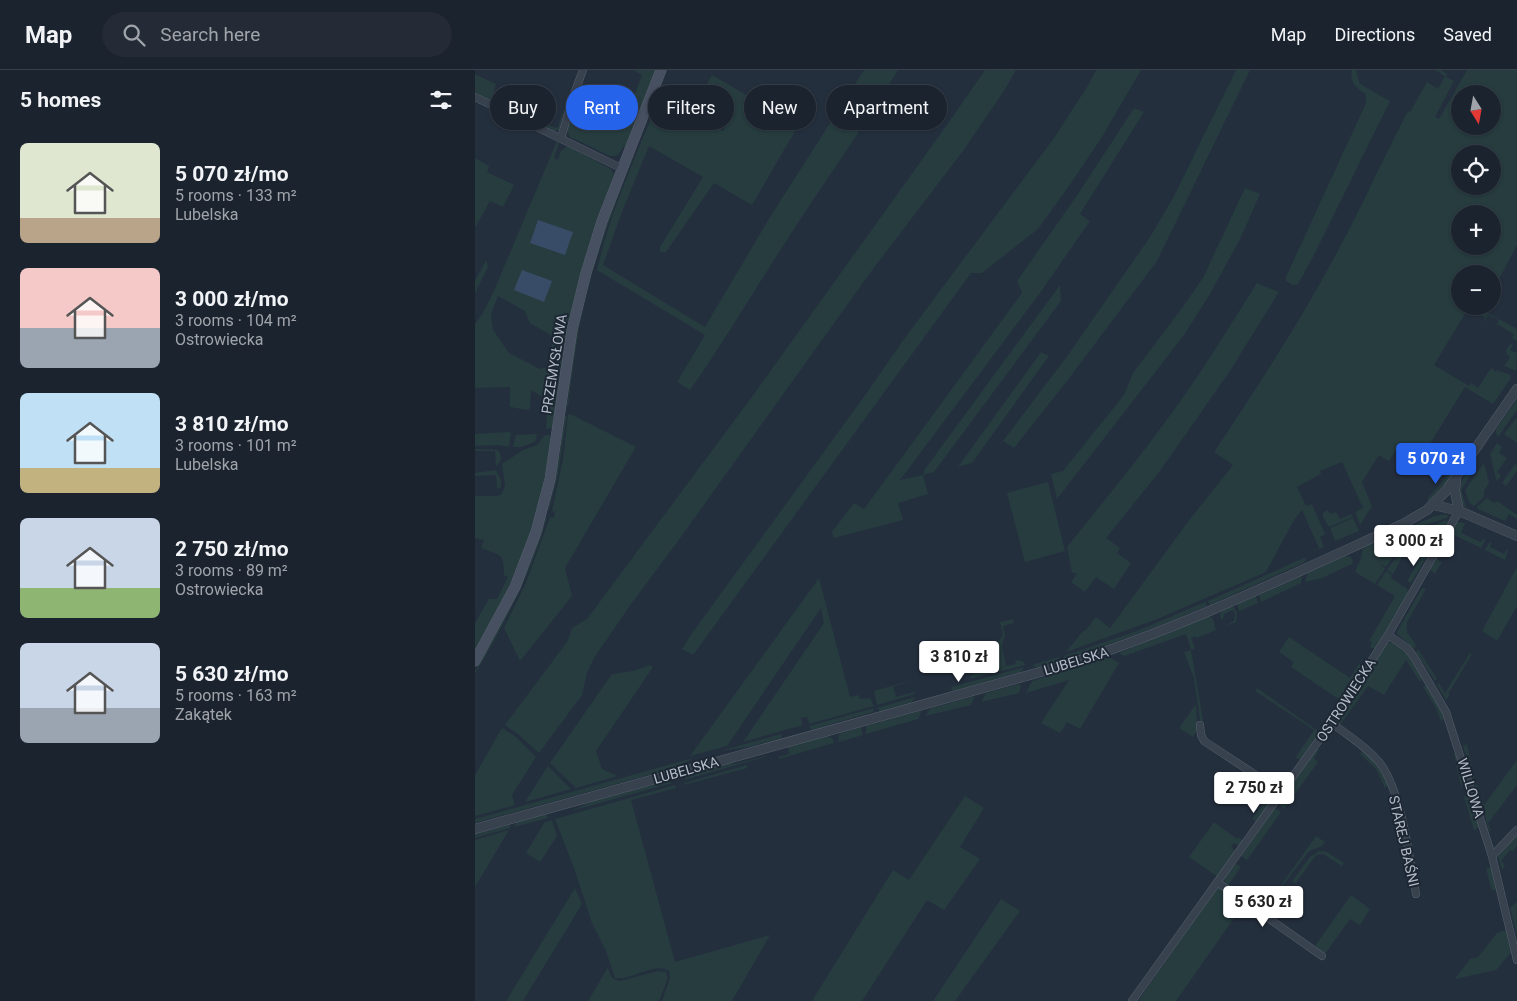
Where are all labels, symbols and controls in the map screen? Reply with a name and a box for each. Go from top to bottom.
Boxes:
search box [102,12,452,57]
text: Map [25,21,72,49]
icon: search [120,21,148,49]
text: Search here [160,23,260,46]
text: Map [1271,24,1306,45]
text: Directions [1334,24,1415,45]
text: Saved [1443,24,1492,45]
chip: Buy [490,85,556,130]
chip: Rent [566,85,638,130]
chip: Filters [648,85,734,130]
chip: New [744,85,816,130]
chip: Apartment [826,85,947,130]
north arrow [1451,85,1501,135]
map controls [1451,85,1501,315]
icon: filters [427,86,455,114]
text: 5 homes [20,88,101,112]
button: locate [1451,145,1501,195]
text: 5 070 zł/mo [175,162,289,186]
icon: home [60,163,120,223]
text: 5 rooms · 133 m² [175,186,297,205]
text: Lubelska [175,205,239,224]
button: + [1451,205,1501,255]
button: − [1451,265,1501,315]
text: 3 000 zł/mo [175,287,289,311]
icon: home [60,288,120,348]
text: 3 rooms · 104 m² [175,311,297,330]
street label: PRZEMYSŁOWA [538,313,570,415]
text: Ostrowiecka [175,330,263,349]
text: 3 810 zł/mo [175,412,289,436]
icon: home [60,413,120,473]
text: 3 rooms · 101 m² [175,436,297,455]
pin: 5 070 zł [1384,442,1488,485]
text: 5 070 zł [1407,449,1465,468]
text: Lubelska [175,455,239,474]
pin: 3 000 zł [1362,524,1466,567]
text: 3 000 zł [1385,531,1443,550]
text: 2 750 zł/mo [175,537,289,561]
icon: home [60,538,120,598]
text: 3 rooms · 89 m² [175,561,288,580]
text: Ostrowiecka [175,580,263,599]
pin: 3 810 zł [907,640,1011,683]
street label: LUBELSKA [1042,644,1110,678]
text: 3 810 zł [930,647,988,666]
street label: OSTROWIECKA [1313,655,1379,745]
text: 5 630 zł/mo [175,662,289,686]
icon: home [60,663,120,723]
text: 5 rooms · 163 m² [175,686,297,705]
text: Zakątek [175,705,232,724]
street label: LUBELSKA [652,753,720,787]
street label: WILLOWA [1454,756,1488,820]
pin: 2 750 zł [1202,772,1306,814]
text: 2 750 zł [1225,778,1283,797]
street label: STAREJ BAŚNI [1386,794,1423,888]
pin: 5 630 zł [1211,886,1315,928]
text: 5 630 zł [1234,892,1292,911]

